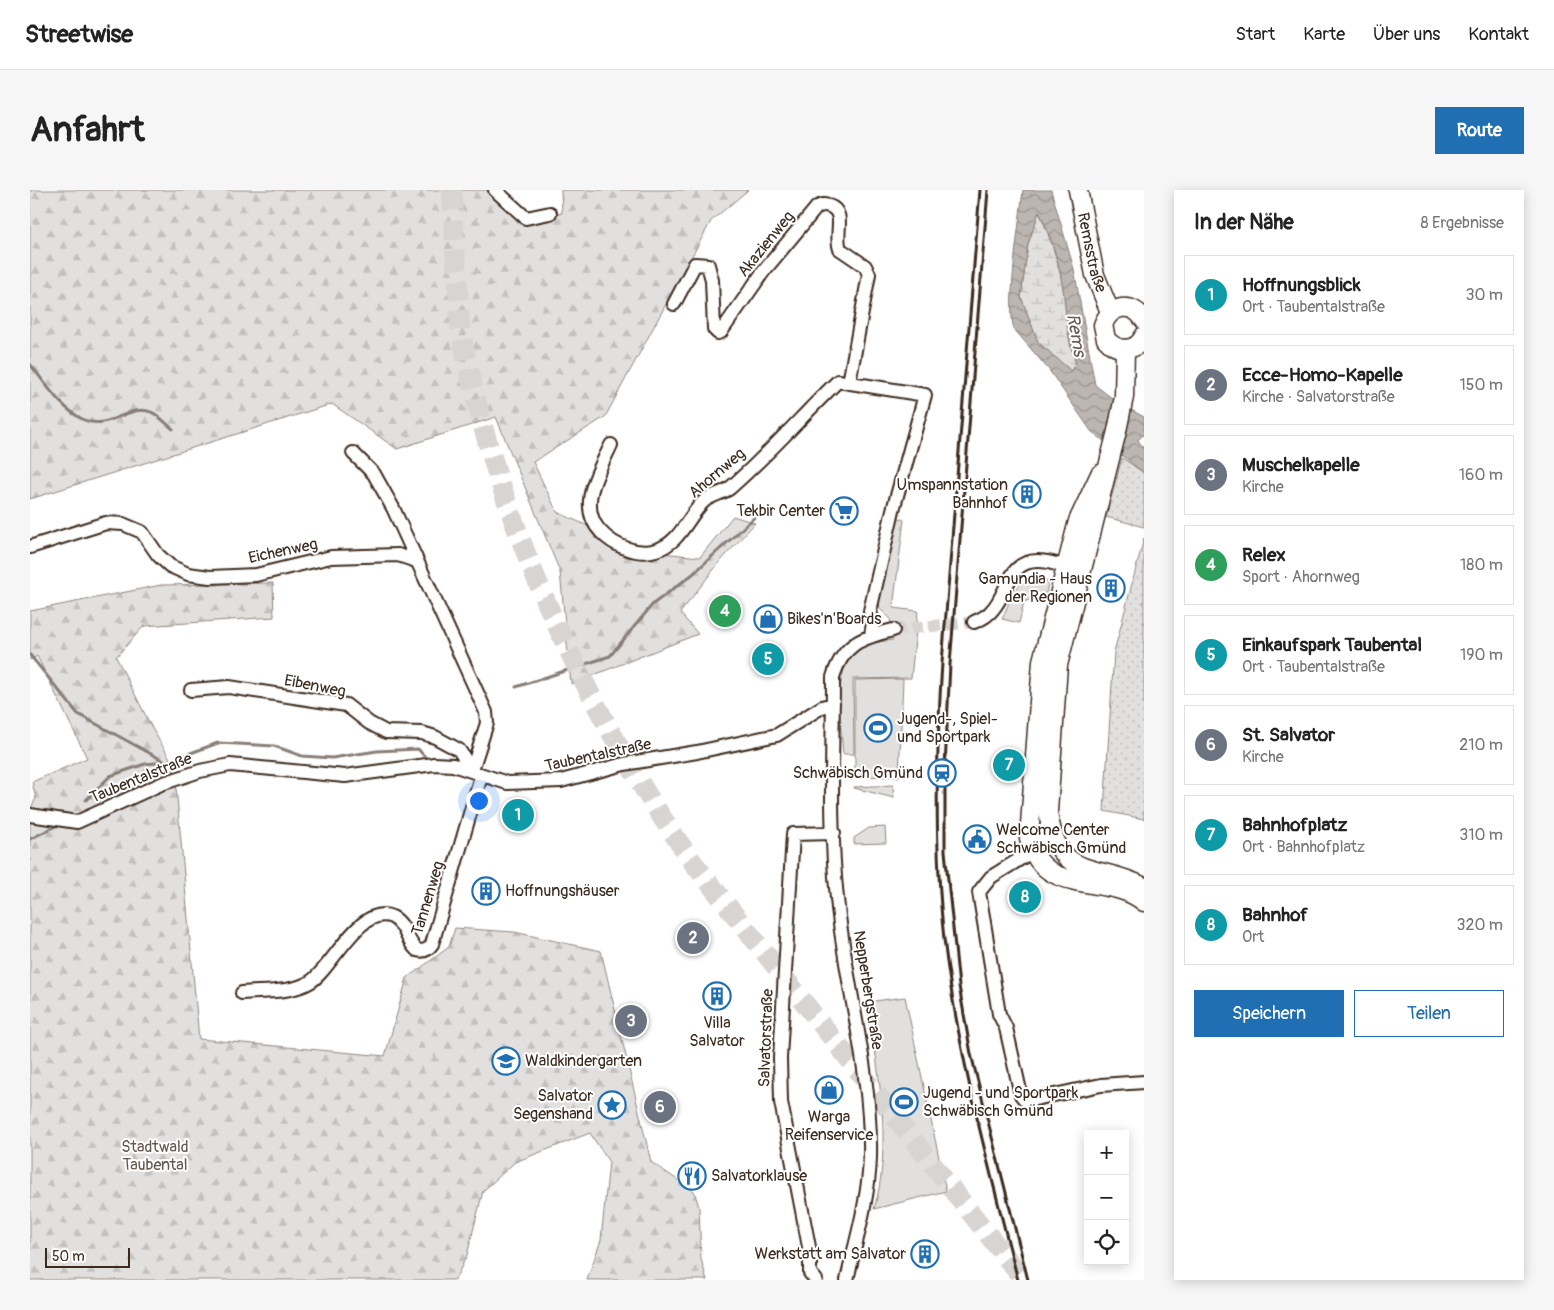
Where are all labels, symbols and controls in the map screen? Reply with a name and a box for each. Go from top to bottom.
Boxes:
text: Streetwise [25,20,133,49]
text: Start [1235,23,1275,46]
text: Karte [1303,23,1345,46]
text: Über uns [1373,23,1440,46]
text: Kontakt [1468,23,1529,46]
button: Route [1435,107,1524,154]
text: Anfahrt [30,108,145,152]
street label: Akazienweg [733,207,799,281]
text: In der Nähe [1194,209,1294,236]
street label: Remsstraße [1073,211,1111,296]
text: 8 Ergebnisse [1421,213,1504,233]
text: Hoffnungsblick [1242,273,1361,297]
text: 1 [1208,285,1214,305]
text: 30 m [1465,285,1503,305]
text: Ort · Taubentalstraße [1242,297,1385,317]
water label: Rems [1061,312,1091,360]
text: Ecce-Homo-Kapelle [1242,363,1403,387]
text: 2 [1207,375,1215,395]
text: 150 m [1459,375,1503,395]
text: Kirche · Salvatorstraße [1242,387,1395,407]
street label: Ahornweg [685,443,749,503]
text: Muschelkapelle [1242,453,1360,477]
text: 3 [1207,465,1215,485]
text: 160 m [1459,465,1503,485]
place label: Umspannstation Bahnhof [897,475,1008,513]
text: Kirche [1242,477,1284,497]
building icon: Umspannstation Bahnhof [1012,479,1042,509]
supermarket icon: Tekbir Center [829,496,859,526]
place label: Tekbir Center [736,501,825,521]
street label: Eichenweg [247,534,319,568]
text: Relex [1242,543,1286,567]
text: 4 [1206,555,1216,575]
text: 180 m [1460,555,1503,575]
text: Sport · Ahornweg [1242,567,1360,587]
place label: Gamundia - Haus der Regionen [978,569,1092,607]
building icon: Gamundia - Haus der Regionen [1096,573,1126,603]
pin: 4 [709,592,741,630]
shop icon: Bikes'n'Boards [753,604,783,634]
place label: Bikes'n'Boards [787,609,881,629]
text: Einkaufspark Taubental [1242,633,1422,657]
pin: 5 [752,640,784,678]
text: 5 [1207,645,1215,665]
text: 190 m [1460,645,1503,665]
text: Ort · Taubentalstraße [1242,657,1385,677]
street label: Eibenweg [282,670,348,702]
place label: Jugend-, Spiel- und Sportpark [897,709,998,747]
sports icon: Jugend-, Spiel- und Sportpark [863,713,893,743]
text: St. Salvator [1242,723,1335,747]
street label: Taubentalstraße [543,734,653,776]
text: 6 [1206,735,1216,755]
text: 210 m [1459,735,1503,755]
pin: 7 [993,746,1025,784]
text: Kirche [1242,747,1284,767]
street label: Taubentalstraße [87,748,195,808]
station icon: Schwäbisch Gmünd [927,758,957,788]
place label: Schwäbisch Gmünd [793,763,923,783]
your location [466,788,492,814]
pin: 1 [502,796,534,834]
text: Bahnhofplatz [1242,813,1347,837]
place label: Welcome Center Schwäbisch Gmünd [996,820,1126,858]
public building icon: Welcome Center Schwäbisch Gmünd [962,824,992,854]
text: 7 [1207,825,1215,845]
text: 310 m [1459,825,1503,845]
text: Ort · Bahnhofplatz [1242,837,1365,857]
street label: Tannenweg [407,859,449,937]
building icon: Hoffnungshäuser [471,876,501,906]
pin: 8 [1009,878,1041,916]
place label: Hoffnungshäuser [505,881,620,901]
text: Bahnhof [1242,903,1308,927]
text: 8 [1207,915,1215,935]
text: 320 m [1457,915,1503,935]
pin: 2 [677,919,709,957]
text: Ort [1242,927,1264,947]
street label: Nepperbergstraße [849,929,887,1051]
building icon: Villa Salvator [702,981,732,1011]
street label: Salvatorstraße [754,988,778,1088]
button: Speichern [1194,990,1344,1037]
button: Teilen [1354,990,1504,1037]
pin: 3 [615,1002,647,1040]
place label: Villa Salvator [689,1013,745,1051]
school or university icon: Waldkindergarten [491,1046,521,1076]
place label: Waldkindergarten [525,1051,642,1071]
shop icon: Warga Reifenservice [814,1075,844,1105]
place label: Jugend - und Sportpark Schwäbisch Gmünd [923,1083,1079,1121]
place label: Salvator Segenshand [513,1086,593,1124]
sports icon: Jugend - und Sportpark Schwäbisch Gmünd [889,1087,919,1117]
pin: 6 [644,1088,676,1126]
place icon: Salvator Segenshand [597,1090,627,1120]
place label: Warga Reifenservice [785,1107,873,1145]
map controls [1084,1130,1129,1265]
button: + [1084,1130,1129,1175]
park label: Stadtwald Taubental [121,1137,189,1175]
restaurant icon: Salvatorklause [677,1161,707,1191]
place label: Salvatorklause [711,1166,807,1186]
button: − [1084,1175,1129,1220]
button: locate [1084,1220,1129,1265]
building icon: Werkstatt am Salvator [910,1239,940,1269]
place label: Werkstatt am Salvator [755,1244,906,1264]
scale bar [45,1245,130,1268]
text: 50 m [52,1248,85,1265]

